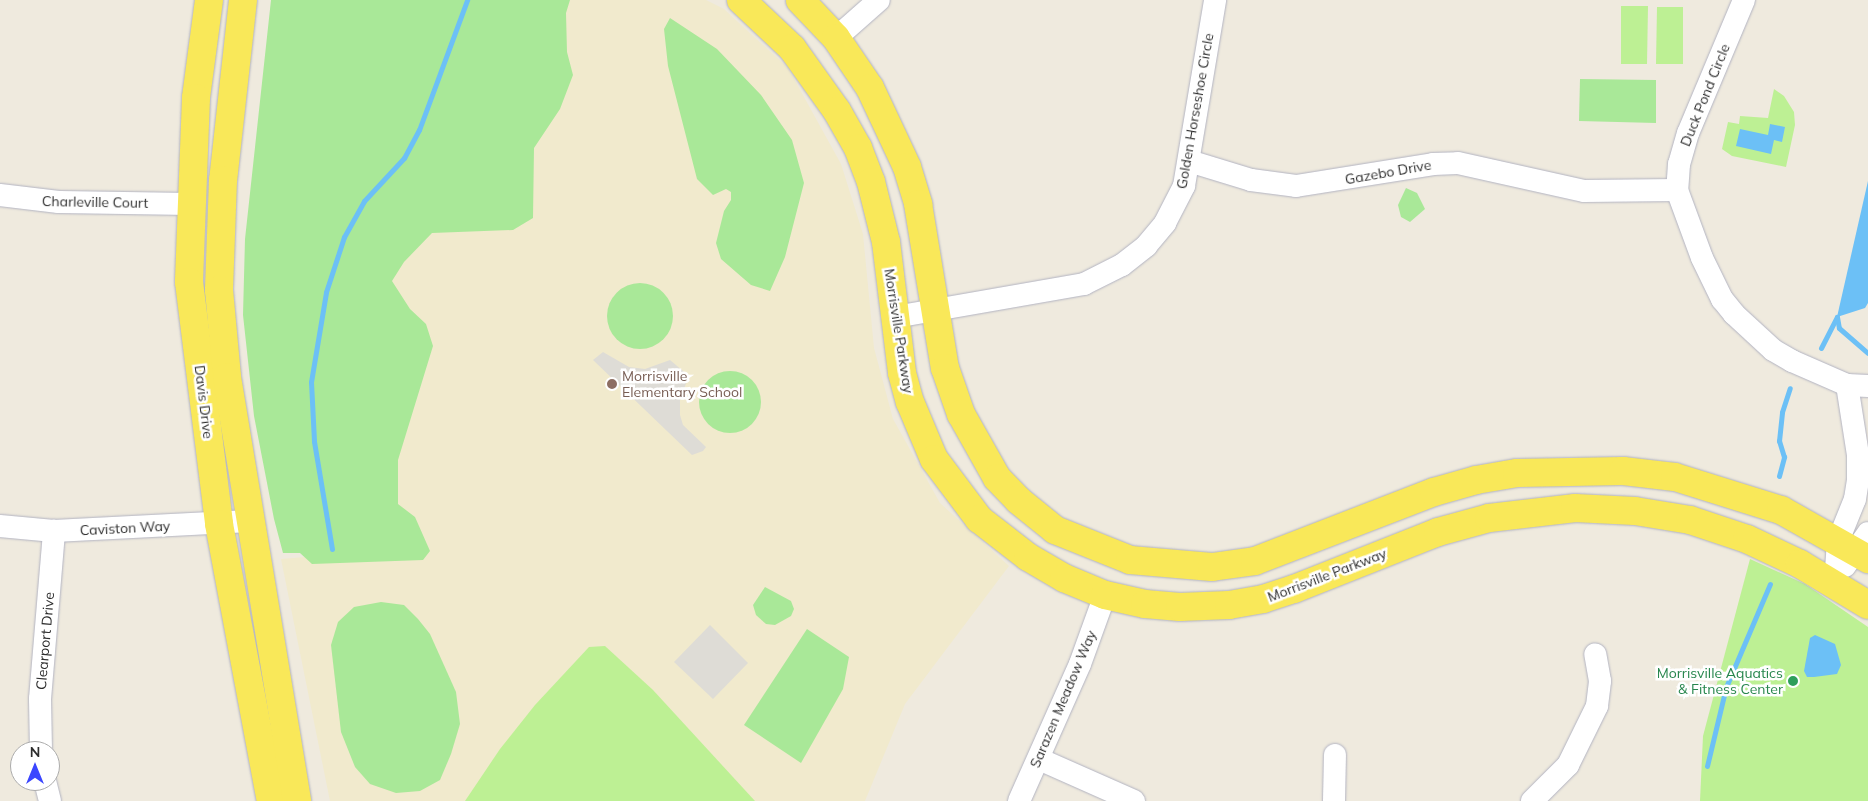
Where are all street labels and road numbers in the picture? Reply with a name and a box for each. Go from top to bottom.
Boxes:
street label: Golden Horseshoe Circle [1173,32,1217,190]
street label: Duck Pond Circle [1677,41,1733,149]
street label: Gazebo Drive [1344,156,1432,188]
street label: Charleville Court [42,193,148,211]
street label: Morrisville Parkway [881,267,917,395]
street label: Davis Drive [191,364,217,440]
street label: Caviston Way [79,517,171,539]
street label: Morrisville Parkway [1265,545,1389,605]
street label: Clearport Drive [32,591,58,691]
street label: Sarazen Meadow Way [1026,628,1100,770]

